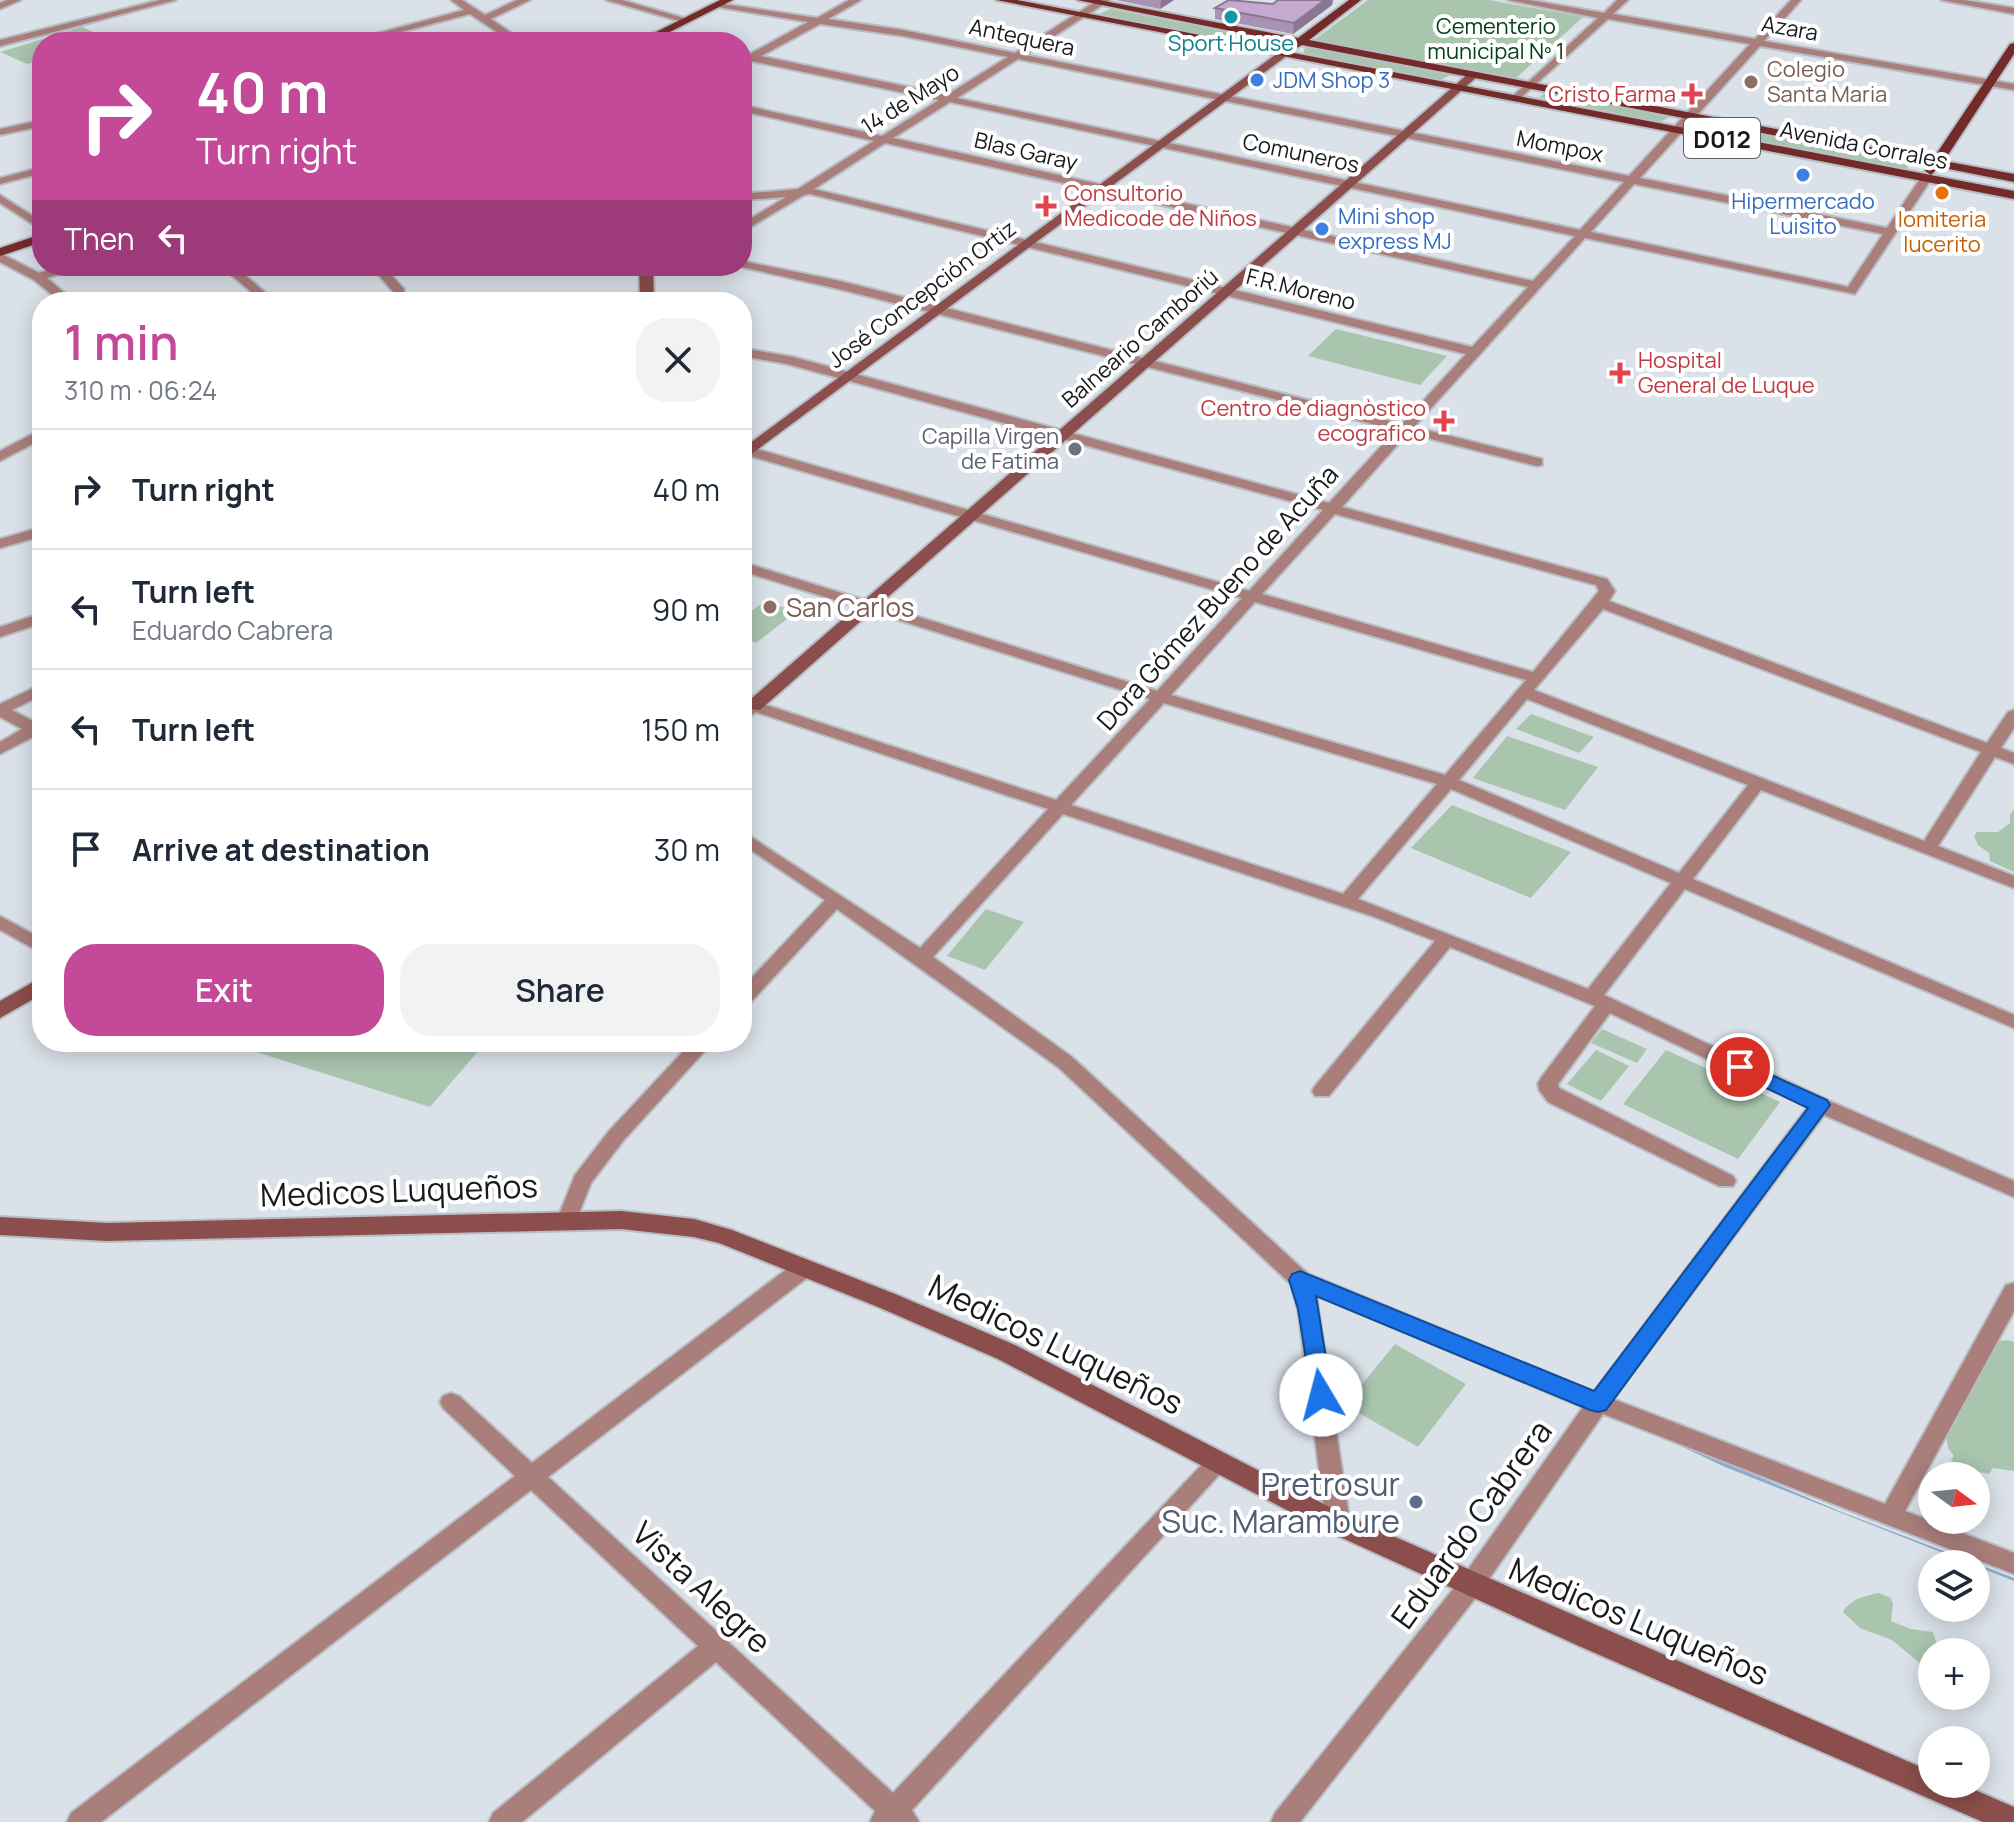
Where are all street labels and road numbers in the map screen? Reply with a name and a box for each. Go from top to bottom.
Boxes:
street label: Azara [1759,8,1821,48]
street label: Antequera [967,11,1077,63]
street label: 14 de Mayo [855,57,965,141]
street label: Avenida Corrales [1778,114,1950,176]
road number: D012 [1684,118,1760,158]
street label: Mompox [1514,123,1606,169]
street label: Blas Garay [971,125,1081,178]
street label: Comuneros [1240,126,1362,180]
street label: José Concepción Ortiz [822,213,1022,375]
street label: F.R.Moreno [1243,261,1359,317]
street label: Balneario Camboriú [1055,262,1225,414]
street label: Dora Gómez Bueno de Acuña [1088,457,1346,737]
street label: Medicos Luqueños [259,1163,539,1217]
street label: Medicos Luqueños [922,1263,1190,1425]
street label: Eduardo Cabrera [1380,1411,1562,1637]
street label: Vista Alegre [623,1511,781,1663]
street label: Medicos Luqueños [1503,1546,1775,1696]

